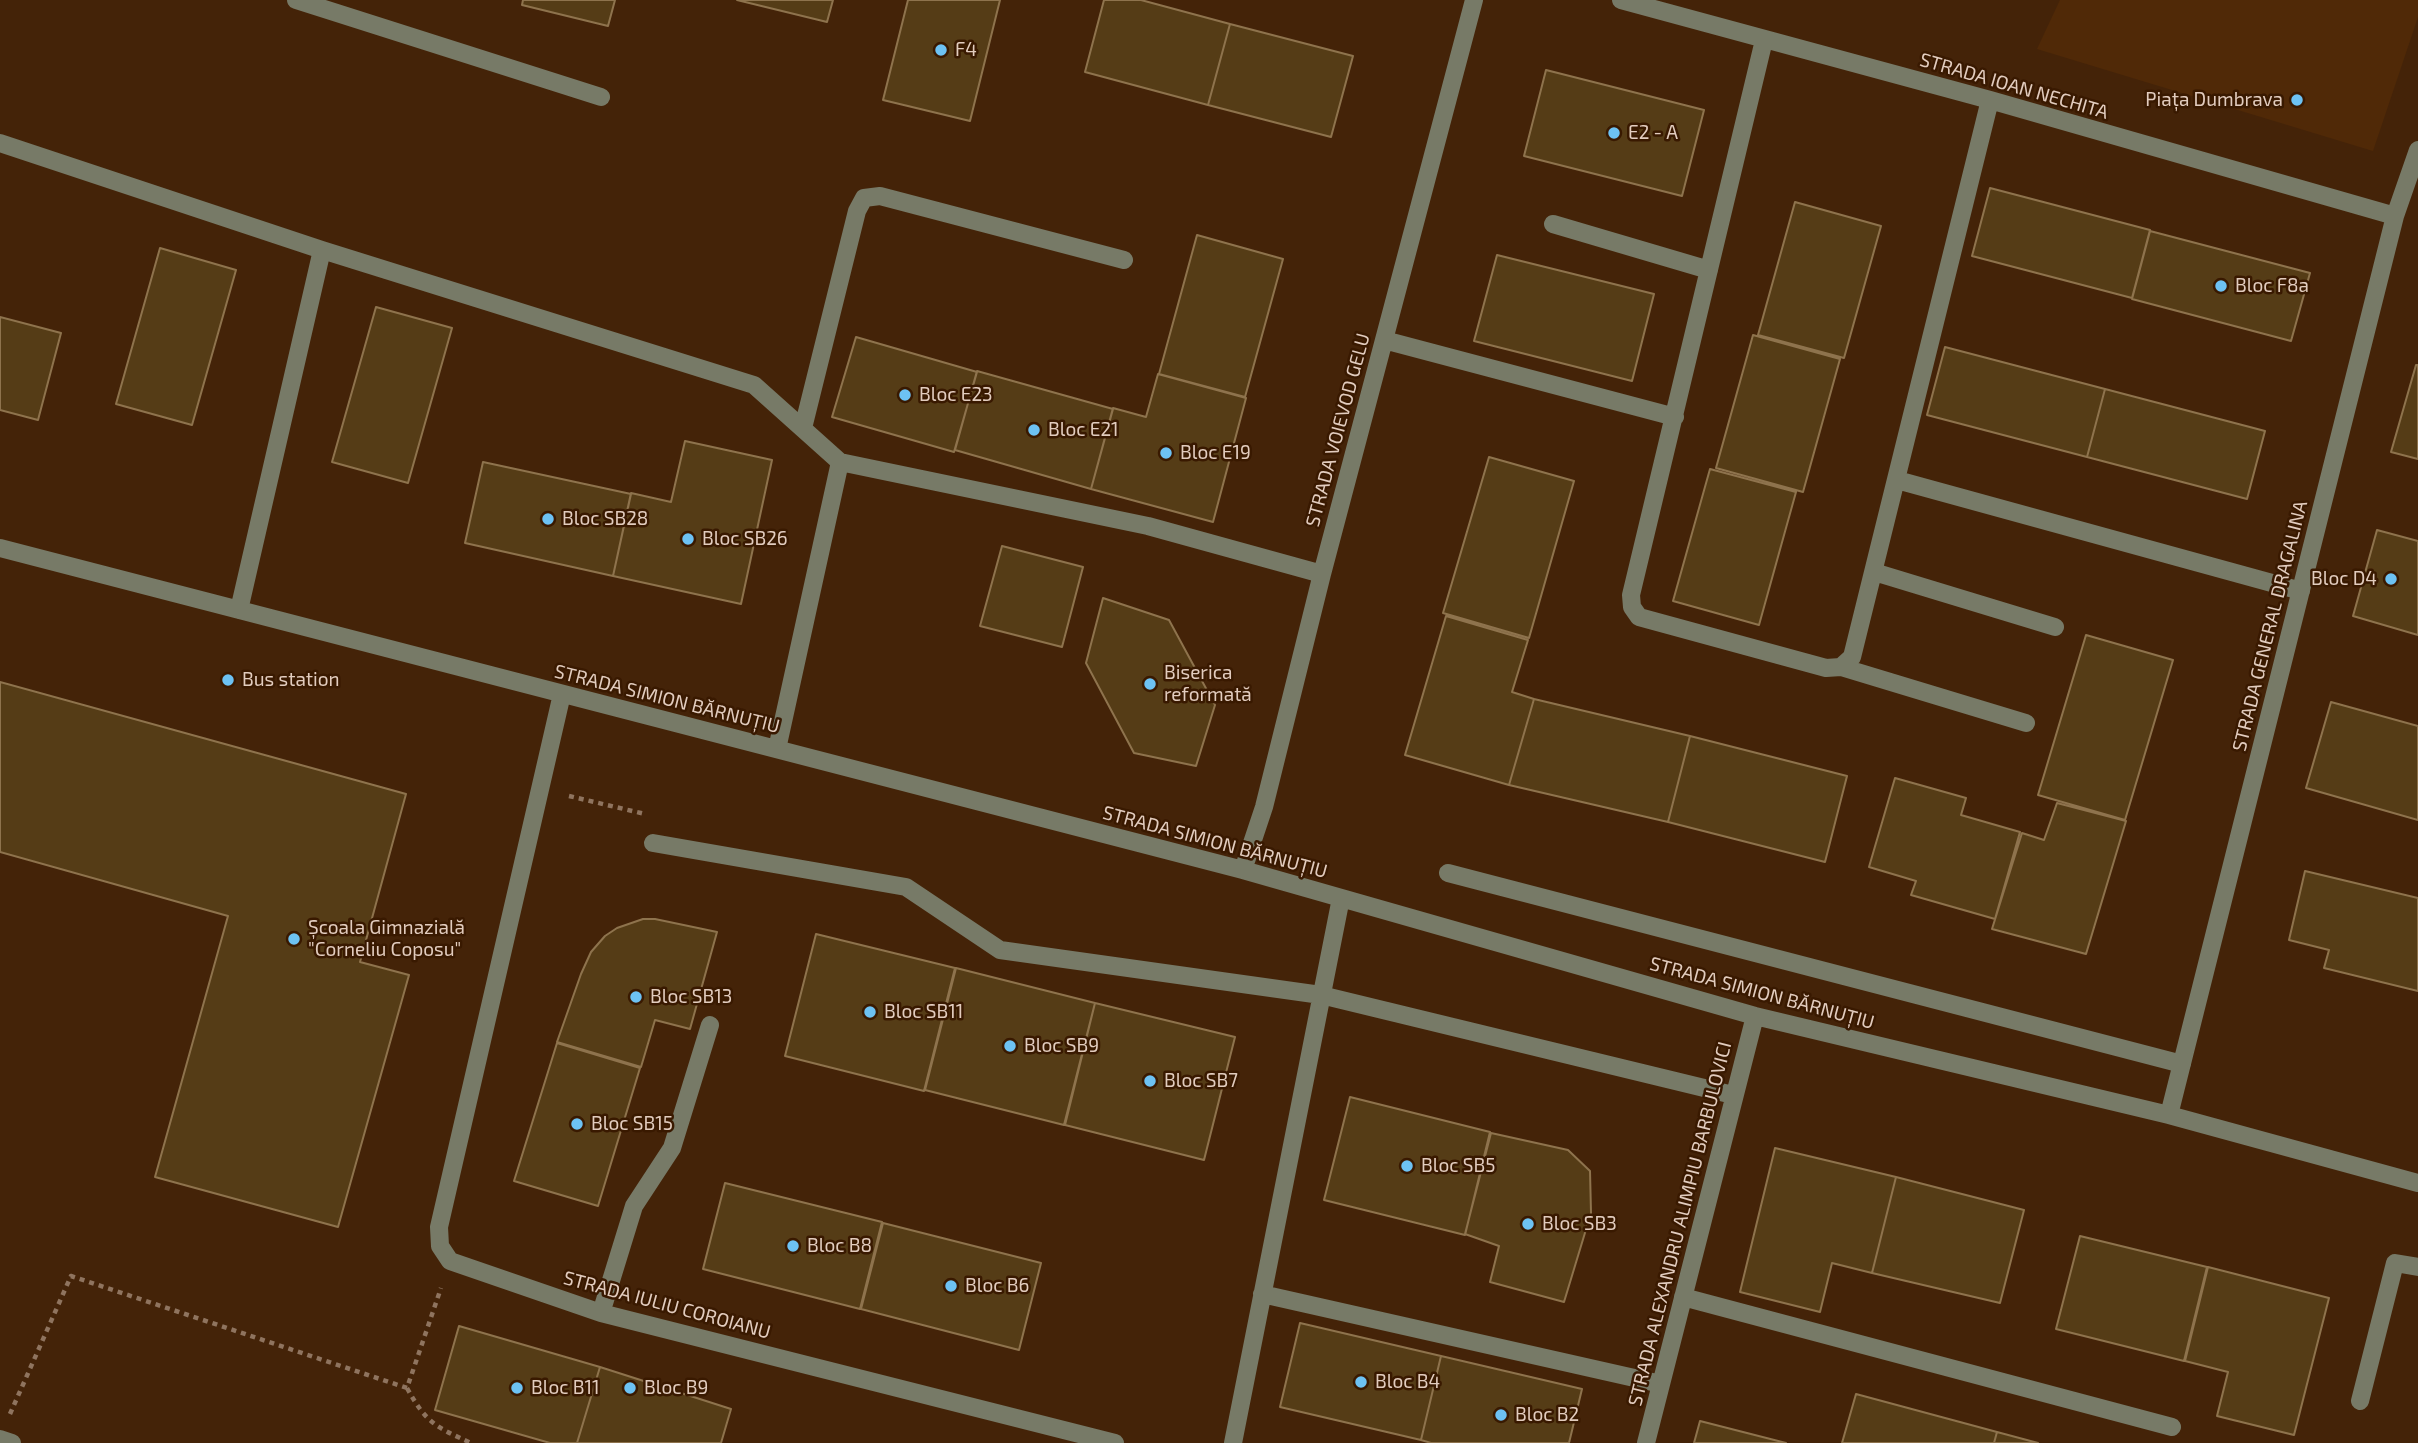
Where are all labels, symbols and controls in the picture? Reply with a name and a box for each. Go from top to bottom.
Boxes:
place label: F4 [955,39,977,61]
marker: F4 [933,42,949,58]
street label: STRADA IOAN NECHITA [1917,48,2111,124]
place label: Piața Dumbrava [2145,89,2283,111]
marker: Piața Dumbrava [2289,92,2305,108]
place label: E2 - A [1628,122,1678,144]
marker: E2 - A [1606,125,1622,141]
place label: Bloc F8a [2235,275,2309,297]
marker: Bloc F8a [2213,278,2229,294]
street label: STRADA VOIEVOD GELU [1301,331,1375,529]
place label: Bloc E23 [919,384,993,406]
marker: Bloc E23 [897,387,913,403]
place label: Bloc E21 [1048,419,1119,441]
marker: Bloc E21 [1026,422,1042,438]
place label: Bloc E19 [1180,442,1251,464]
marker: Bloc E19 [1158,445,1174,461]
street label: STRADA GENERAL DRAGALINA [2228,498,2312,754]
place label: Bloc SB28 [562,508,648,530]
marker: Bloc SB28 [540,511,556,527]
place label: Bloc SB26 [702,528,788,550]
marker: Bloc SB26 [680,531,696,547]
place label: Bloc D4 [2311,568,2377,590]
marker: Bloc D4 [2383,571,2399,587]
street label: STRADA SIMION BĂRNUȚIU [552,660,782,738]
place label: Biserica reformată [1164,662,1252,706]
place label: Bus station [242,669,340,691]
marker: Bus station [220,672,236,688]
marker: Biserica reformată [1142,676,1158,692]
street label: STRADA SIMION BĂRNUȚIU [1100,801,1330,883]
place label: Școala Gimnazială "Corneliu Coposu" [308,917,465,961]
marker: Școala Gimnazială "Corneliu Coposu" [286,931,302,947]
street label: STRADA SIMION BĂRNUȚIU [1647,952,1877,1034]
place label: Bloc SB13 [650,986,732,1008]
marker: Bloc SB13 [628,989,644,1005]
place label: Bloc SB11 [884,1001,963,1023]
marker: Bloc SB11 [862,1004,878,1020]
place label: Bloc SB9 [1024,1035,1099,1057]
marker: Bloc SB9 [1002,1038,1018,1054]
street label: STRADA ALEXANDRU ALIMPIU BARBULOVICI [1624,1039,1736,1409]
place label: Bloc SB7 [1164,1070,1238,1092]
marker: Bloc SB7 [1142,1073,1158,1089]
place label: Bloc SB15 [591,1113,673,1135]
marker: Bloc SB15 [569,1116,585,1132]
place label: Bloc SB5 [1421,1155,1495,1177]
marker: Bloc SB5 [1399,1158,1415,1174]
place label: Bloc SB3 [1542,1213,1617,1235]
marker: Bloc SB3 [1520,1216,1536,1232]
place label: Bloc B8 [807,1235,872,1257]
marker: Bloc B8 [785,1238,801,1254]
street label: STRADA IULIU COROIANU [561,1266,773,1344]
place label: Bloc B6 [965,1275,1029,1297]
marker: Bloc B6 [943,1278,959,1294]
place label: Bloc B4 [1375,1371,1440,1393]
marker: Bloc B4 [1353,1374,1369,1390]
place label: Bloc B11 [531,1377,600,1399]
place label: Bloc B9 [644,1377,708,1399]
marker: Bloc B11 [509,1380,525,1396]
marker: Bloc B9 [622,1380,638,1396]
place label: Bloc B2 [1515,1404,1579,1426]
marker: Bloc B2 [1493,1407,1509,1423]

